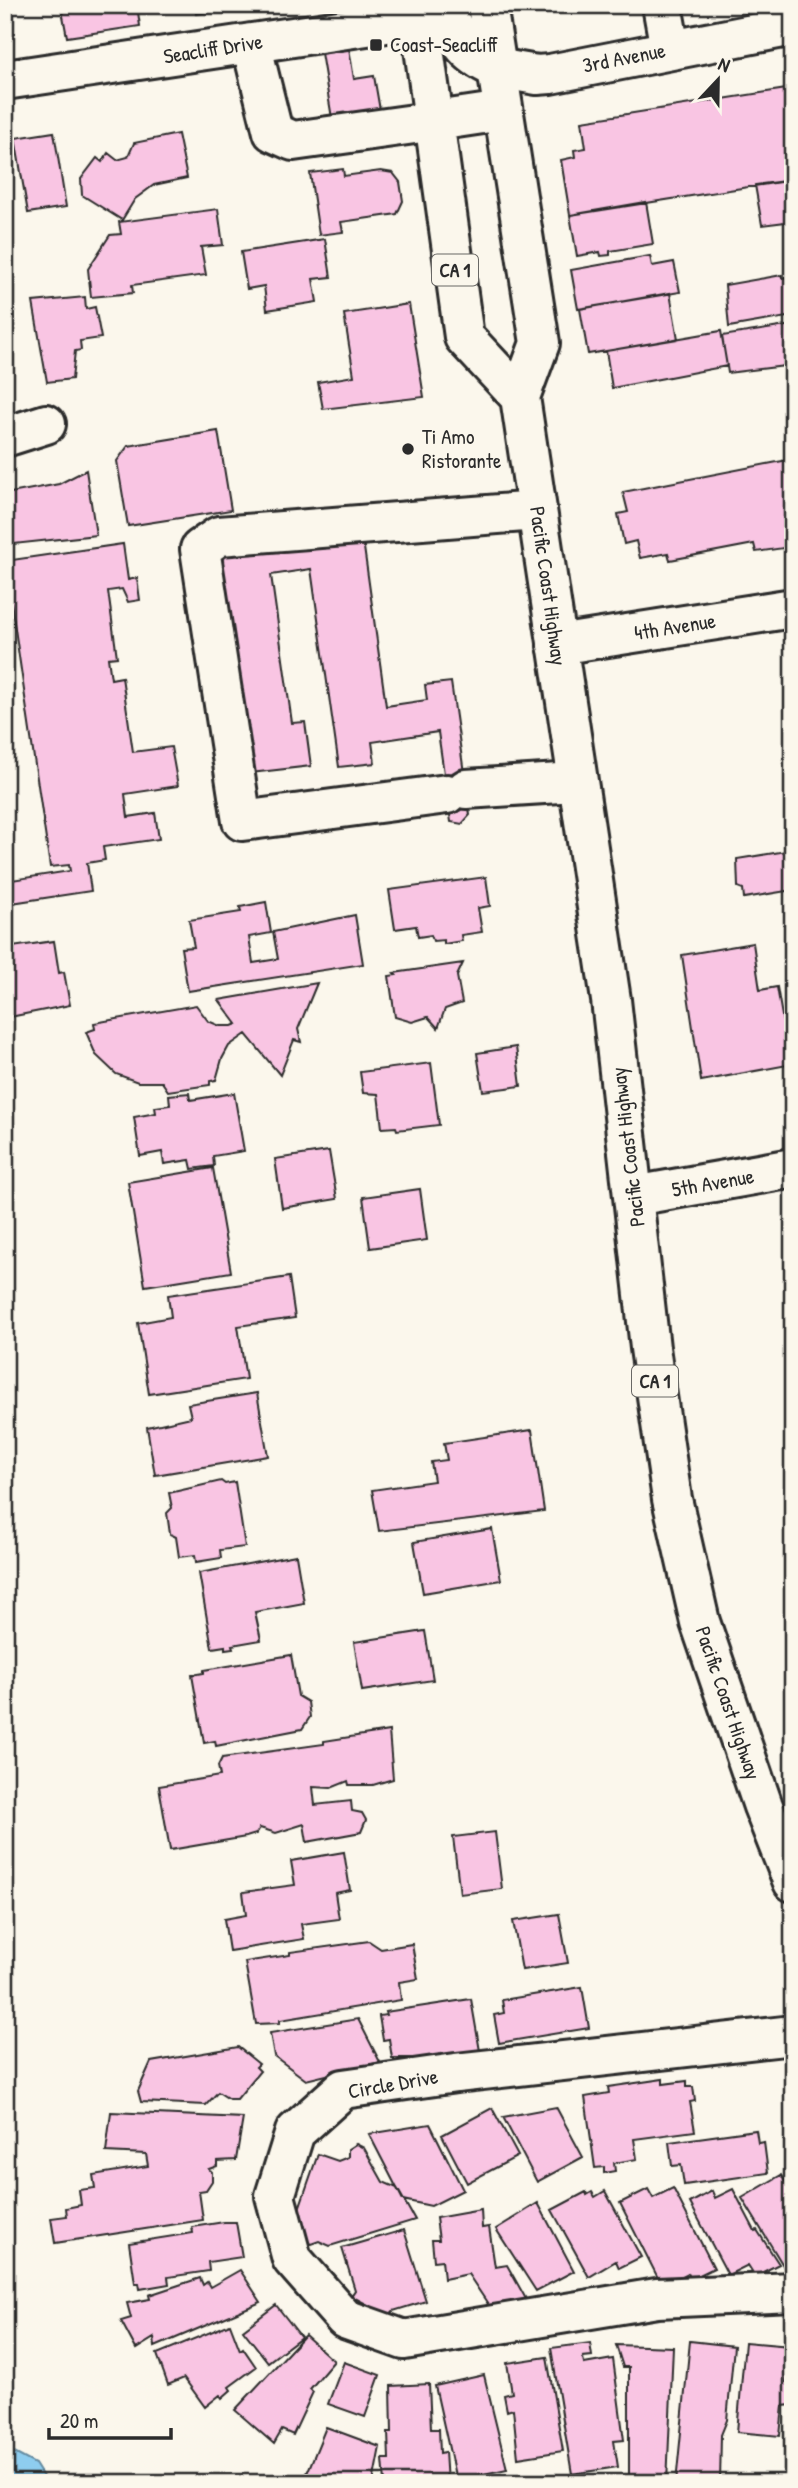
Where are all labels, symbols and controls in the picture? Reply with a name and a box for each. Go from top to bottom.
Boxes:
street label: Seacliff Drive [161,26,265,71]
place label: Coast-Seacliff [390,30,498,59]
street label: 3rd Avenue [580,35,668,80]
marker: Coast-Seacliff [368,37,384,53]
north arrow [682,46,752,116]
text: N [715,50,734,78]
road number: CA 1 [432,254,478,286]
place label: Ti Amo Ristorante [422,422,501,475]
marker: Ti Amo Ristorante [400,441,416,457]
street label: Pacific Coast Highway [523,504,574,667]
street label: 4th Avenue [632,606,718,647]
street label: Pacific Coast Highway [603,1066,652,1228]
street label: 5th Avenue [670,1161,756,1204]
road number: CA 1 [632,1366,678,1396]
street label: Pacific Coast Highway [689,1622,768,1784]
street label: Circle Drive [346,2061,440,2106]
scale bar [49,2397,172,2441]
text: 20 m [60,2406,98,2435]

